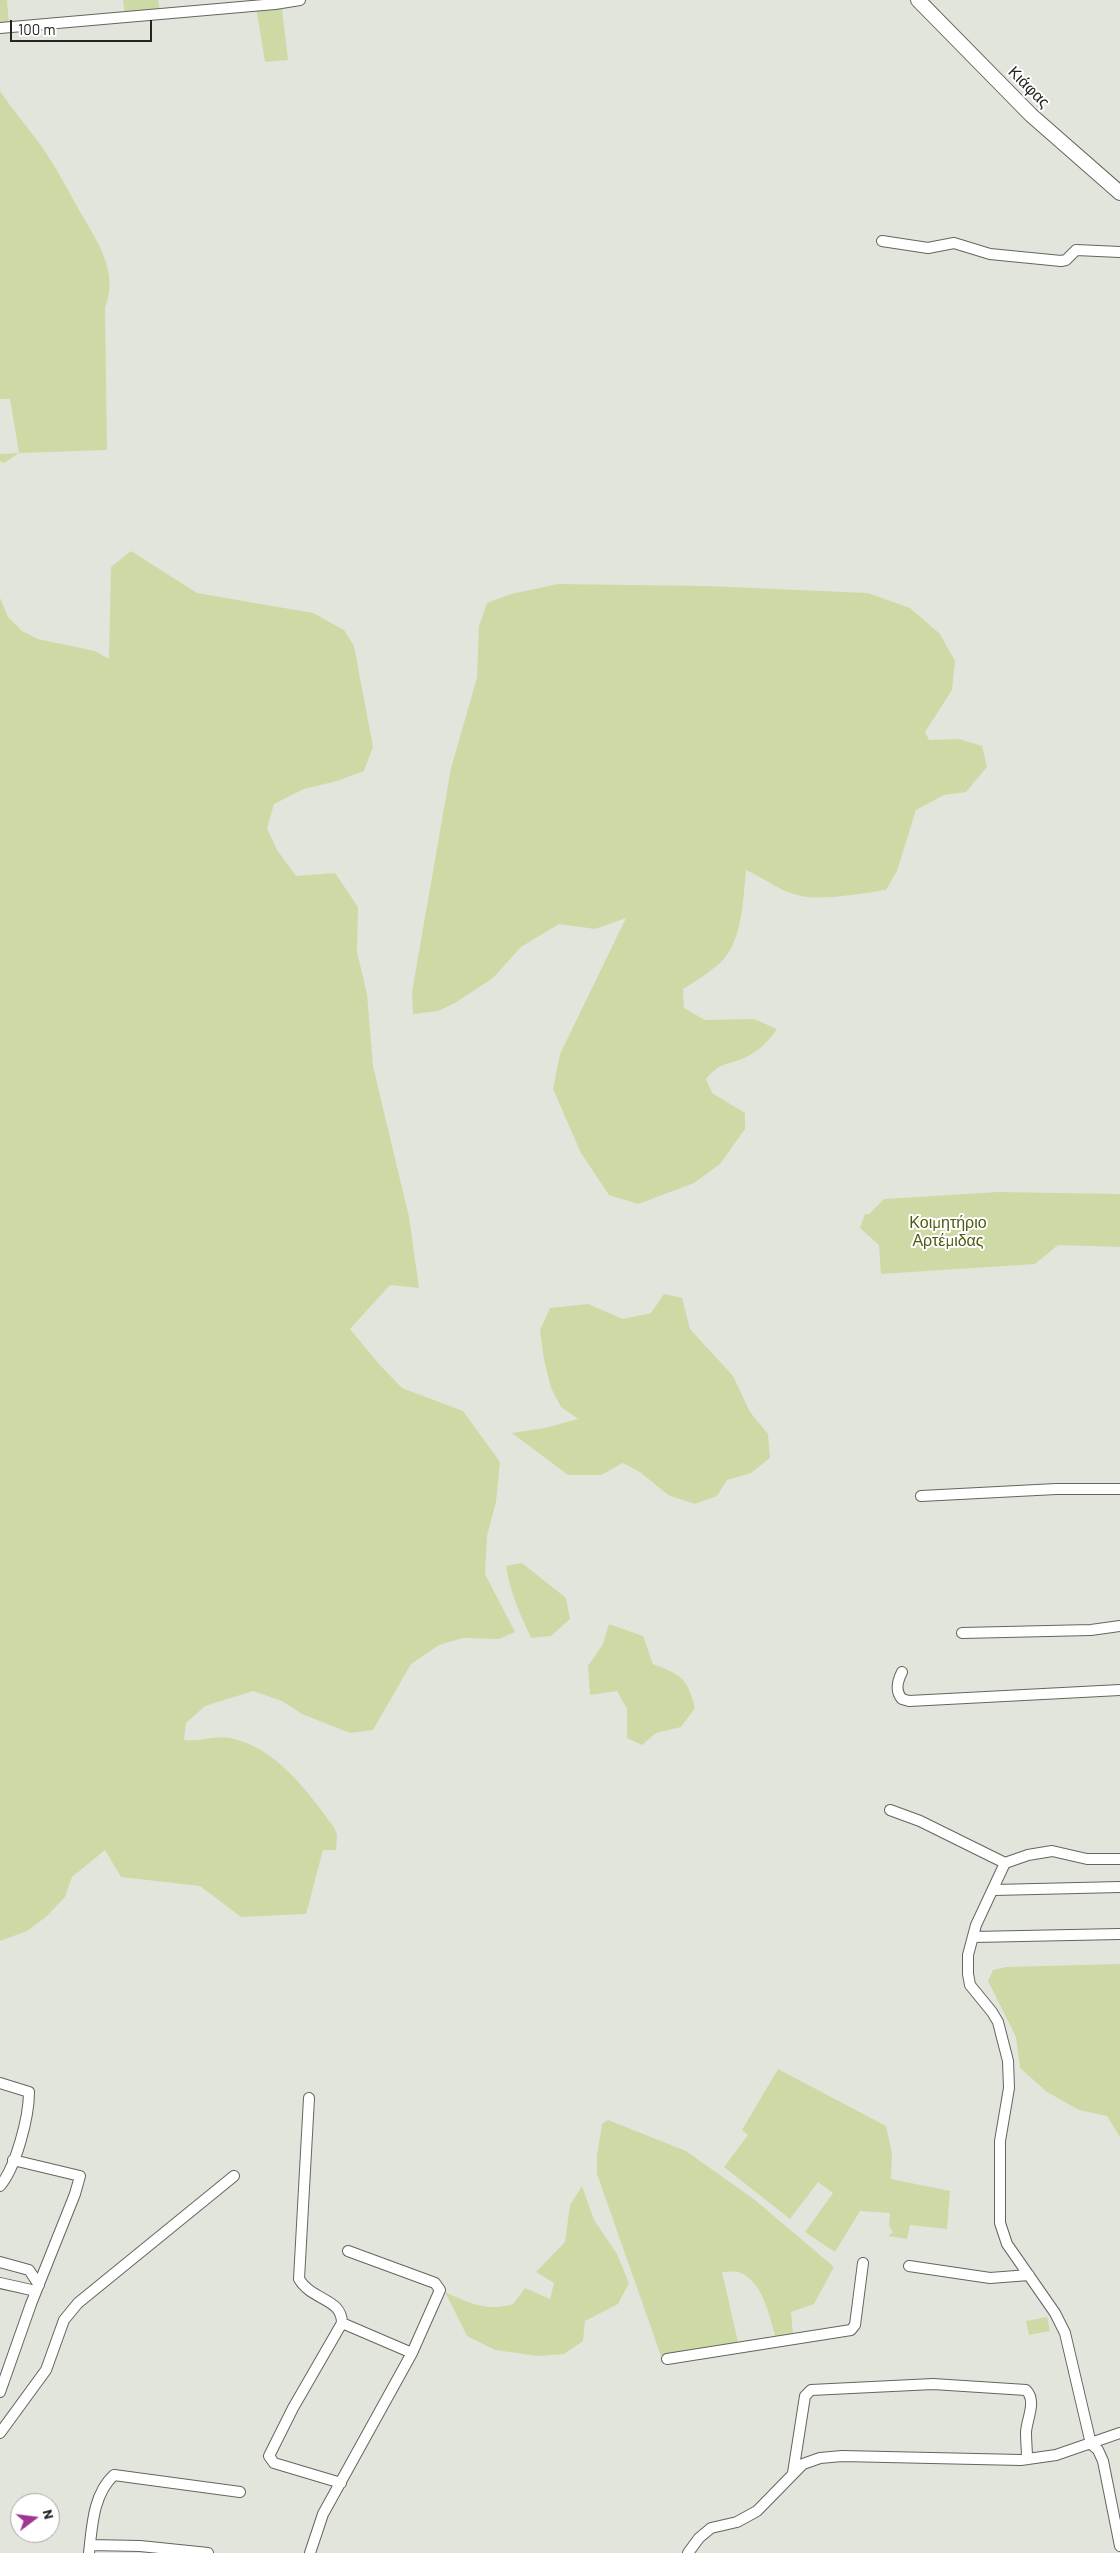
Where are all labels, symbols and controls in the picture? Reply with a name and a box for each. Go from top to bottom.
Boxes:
scale bar [12,10,155,42]
text: 100 m [18,20,56,38]
street label: Κιάφας [1004,62,1054,112]
park label: Κοιμητήριο Αρτέμιδας [909,1213,987,1251]
north arrow [10,2493,60,2543]
text: N [40,2508,58,2521]

